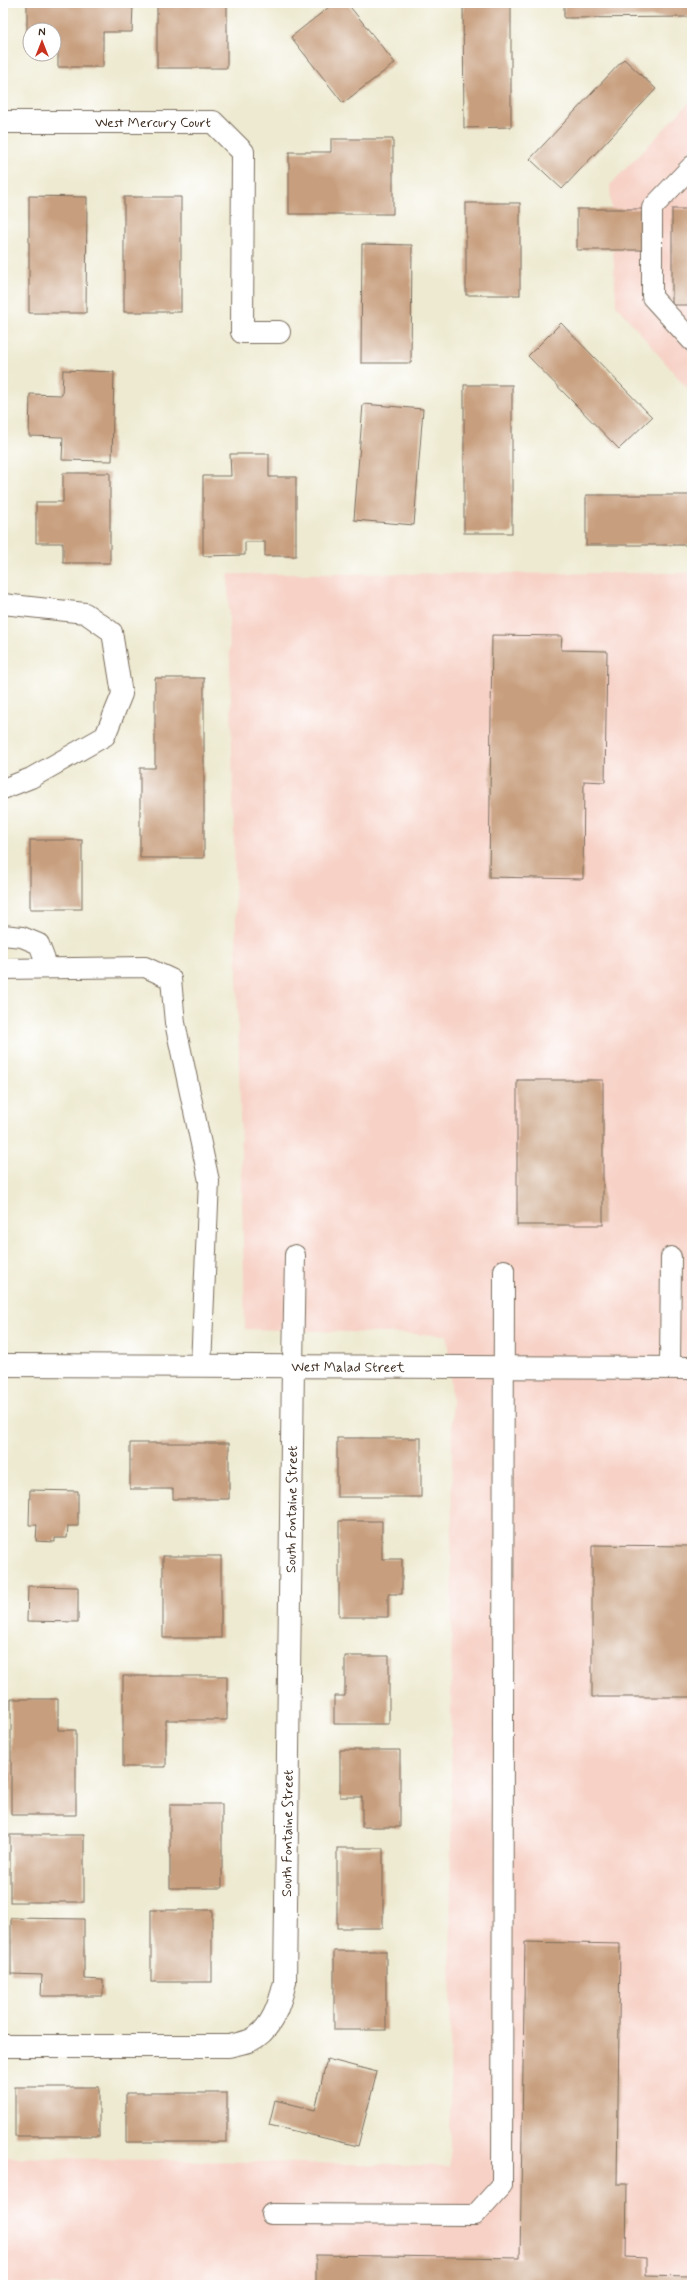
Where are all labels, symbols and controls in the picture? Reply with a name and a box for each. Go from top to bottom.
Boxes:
north arrow [22,22,62,62]
text: N [38,26,46,40]
street label: West Mercury Court [95,114,211,132]
street label: West Malad Street [291,1358,406,1377]
street label: South Fontaine Street [282,1446,302,1573]
street label: South Fontaine Street [278,1770,298,1897]

